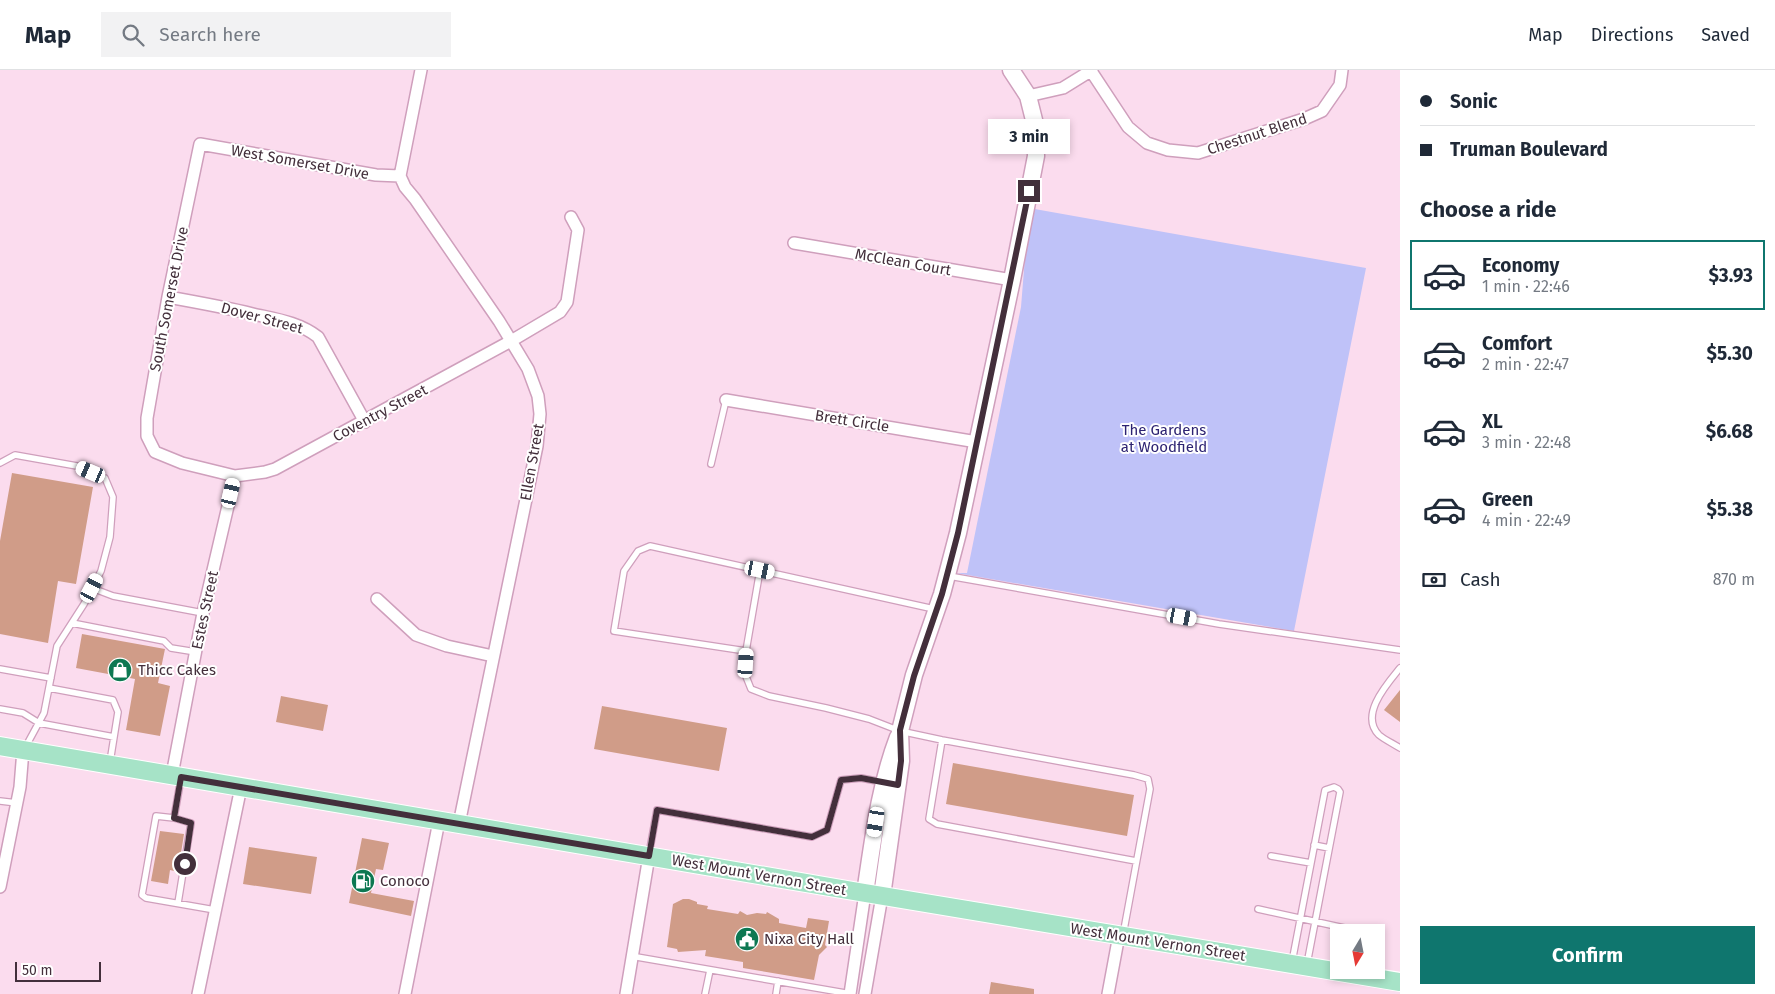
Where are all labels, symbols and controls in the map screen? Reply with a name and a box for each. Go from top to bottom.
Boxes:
search box [101,12,451,57]
text: Map [25,21,71,49]
icon: search [119,21,147,49]
text: Search here [159,23,261,46]
text: Map [1528,24,1563,46]
text: Directions [1591,24,1673,46]
text: Saved [1701,24,1750,46]
text: Sonic [1450,90,1497,113]
street label: Chestnut Blend [1205,109,1309,159]
callout: 3 min [988,118,1070,154]
text: 3 min [1009,127,1049,146]
text: Truman Boulevard [1450,138,1608,161]
street label: West Somerset Drive [229,141,371,183]
route end [1018,180,1040,202]
text: Choose a ride [1420,196,1556,223]
street label: South Somerset Drive [146,225,192,373]
street label: McClean Court [854,245,953,279]
icon: car [1422,253,1467,298]
text: Economy [1482,254,1559,277]
text: $3.93 [1708,264,1753,287]
text: 1 min · 22:46 [1482,277,1570,296]
street label: Dover Street [219,298,306,338]
icon: car [1422,331,1467,376]
text: Comfort [1482,332,1552,355]
text: $5.30 [1707,342,1753,365]
text: 2 min · 22:47 [1482,355,1569,374]
street label: Coventry Street [330,380,431,445]
street label: Brett Circle [814,406,890,436]
icon: car [1422,409,1467,454]
text: XL [1482,410,1503,433]
text: $6.68 [1706,420,1753,443]
street label: Ellen Street [516,421,548,502]
park label: The Gardens at Woodfield [1121,421,1207,456]
text: 3 min · 22:48 [1482,433,1571,452]
car [74,459,107,485]
car [220,477,241,509]
icon: car [1422,487,1467,532]
text: Green [1482,488,1533,511]
text: $5.38 [1707,498,1753,521]
text: 4 min · 22:49 [1482,511,1571,530]
car [743,560,776,580]
icon: cash [1420,566,1448,594]
street label: Estes Street [188,568,222,651]
text: Cash [1460,568,1501,591]
text: 870 m [1713,570,1755,589]
car [78,571,105,605]
car [1165,607,1198,627]
car [737,648,754,678]
shop icon: Thicc Cakes [107,657,133,683]
place label: Thicc Cakes [138,661,216,679]
car [866,806,885,838]
street label: West Mount Vernon Street [670,851,848,899]
route start [174,853,196,875]
fuel station icon: Conoco [350,868,376,894]
place label: Conoco [380,872,430,890]
street label: West Mount Vernon Street [1069,919,1247,965]
north arrow [1330,924,1385,979]
map controls [1330,924,1385,979]
public building icon: Nixa City Hall [734,926,760,952]
button: Confirm [1420,926,1755,984]
place label: Nixa City Hall [764,930,855,948]
scale bar [15,959,101,982]
text: 50 m [22,962,53,979]

